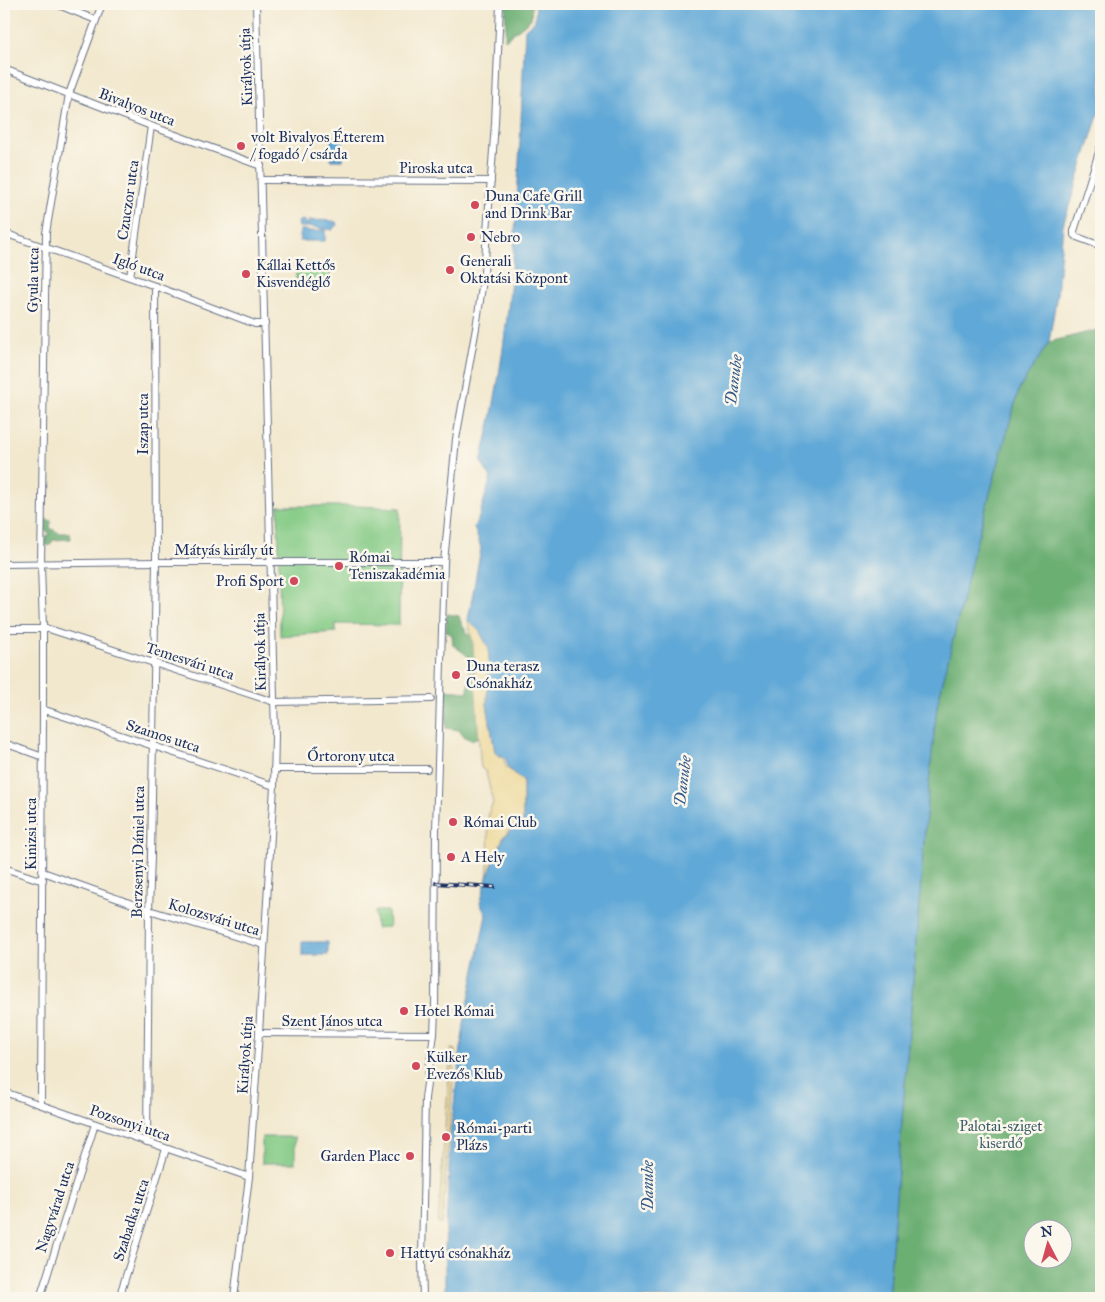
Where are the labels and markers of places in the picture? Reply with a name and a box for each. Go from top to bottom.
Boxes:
place label: volt Bivalyos Étterem / fogadó / csárda [250,127,385,163]
marker: volt Bivalyos Étterem / fogadó / csárda [235,140,247,152]
place label: Duna Cafe Grill and Drink Bar [485,187,583,222]
marker: Duna Cafe Grill and Drink Bar [469,199,481,211]
place label: Nebro [481,228,520,246]
marker: Nebro [465,231,477,243]
place label: Generali Oktatási Központ [460,252,569,287]
place label: Kállai Kettős Kisvendéglő [256,256,335,291]
marker: Generali Oktatási Központ [444,264,456,276]
marker: Kállai Kettős Kisvendéglő [240,268,252,280]
place label: Római Teniszakadémia [349,548,446,583]
marker: Római Teniszakadémia [333,560,345,572]
place label: Profi Sport [216,572,285,590]
marker: Profi Sport [288,575,300,587]
place label: Duna terasz Csónakház [466,657,539,692]
marker: Duna terasz Csónakház [450,669,462,681]
place label: Római Club [463,813,537,831]
marker: Római Club [447,816,459,828]
place label: A Hely [460,848,505,866]
marker: A Hely [445,851,457,863]
place label: Hotel Római [414,1002,494,1020]
marker: Hotel Római [398,1005,410,1017]
place label: Külker Evezős Klub [426,1048,503,1083]
marker: Külker Evezős Klub [410,1060,422,1072]
place label: Római-parti Plázs [456,1119,532,1154]
marker: Római-parti Plázs [440,1131,452,1143]
place label: Garden Placc [320,1147,400,1165]
marker: Garden Placc [404,1150,416,1162]
place label: Hattyú csónakház [400,1244,511,1262]
marker: Hattyú csónakház [384,1247,396,1259]

